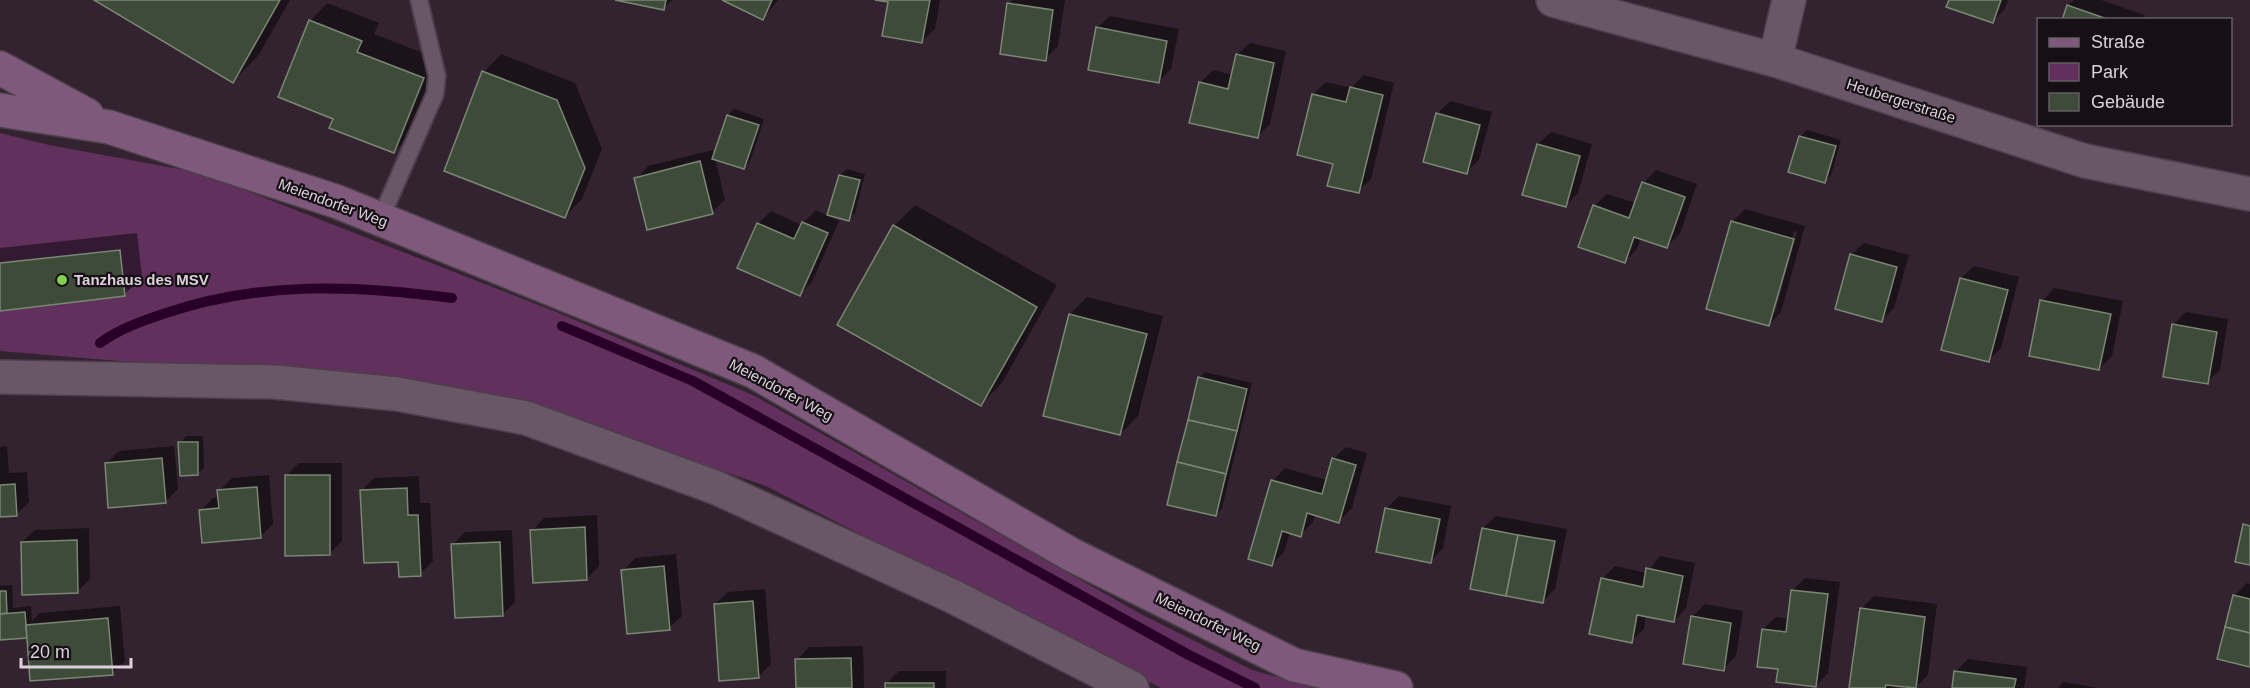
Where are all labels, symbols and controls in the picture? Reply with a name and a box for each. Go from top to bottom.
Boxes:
legend [2037,18,2232,126]
text: Straße [2091,32,2145,52]
text: Park [2091,62,2129,82]
street label: Heubergerstraße [1845,75,1958,126]
text: Gebäude [2091,92,2165,112]
street label: Meiendorfer Weg [276,175,390,230]
place label: Tanzhaus des MSV [74,271,209,288]
marker: Tanzhaus des MSV [55,273,69,287]
street label: Meiendorfer Weg [727,355,836,424]
street label: Meiendorfer Weg [1153,589,1264,654]
scale bar [21,631,130,669]
text: 20 m [30,642,70,662]

